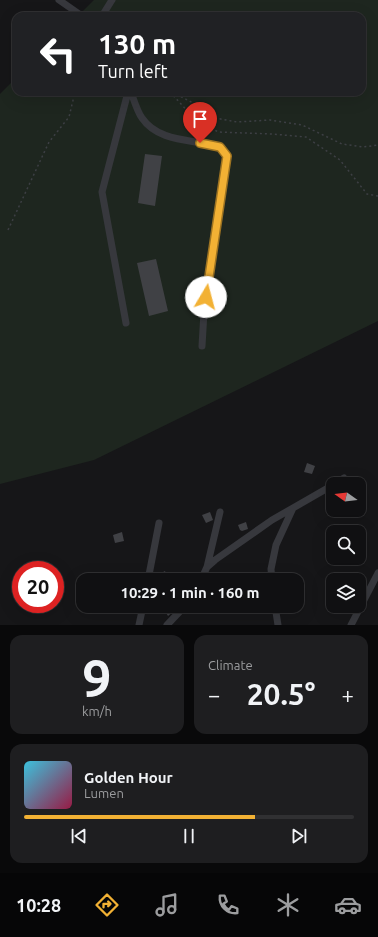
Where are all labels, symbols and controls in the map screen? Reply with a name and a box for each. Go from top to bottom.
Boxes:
icon: left [32,28,84,80]
text: 130 m [98,28,176,59]
text: Turn left [98,61,168,81]
pin [183,102,217,143]
icon: arrive [189,108,211,130]
position arrow [185,276,227,318]
north arrow [326,477,366,517]
map controls [326,477,366,613]
button: search [326,525,366,565]
speed limit sign: 20 [12,561,64,613]
button: layers [326,573,366,613]
text: 10:29 · 1 min · 160 m [121,584,259,601]
text: 9 [82,649,112,707]
text: Climate [208,658,253,672]
text: 20.5° [247,677,315,711]
text: − [208,682,220,707]
text: + [342,682,354,707]
text: km/h [82,704,112,718]
text: Golden Hour [84,769,173,786]
text: Lumen [84,786,124,800]
icon: previous [68,825,90,847]
icon: pause [178,825,200,847]
icon: next [288,825,310,847]
icon: directions [93,891,121,919]
icon: music [153,891,181,919]
icon: phone [214,891,242,919]
icon: climate [274,891,302,919]
icon: car [334,891,362,919]
text: 10:28 [16,895,61,915]

